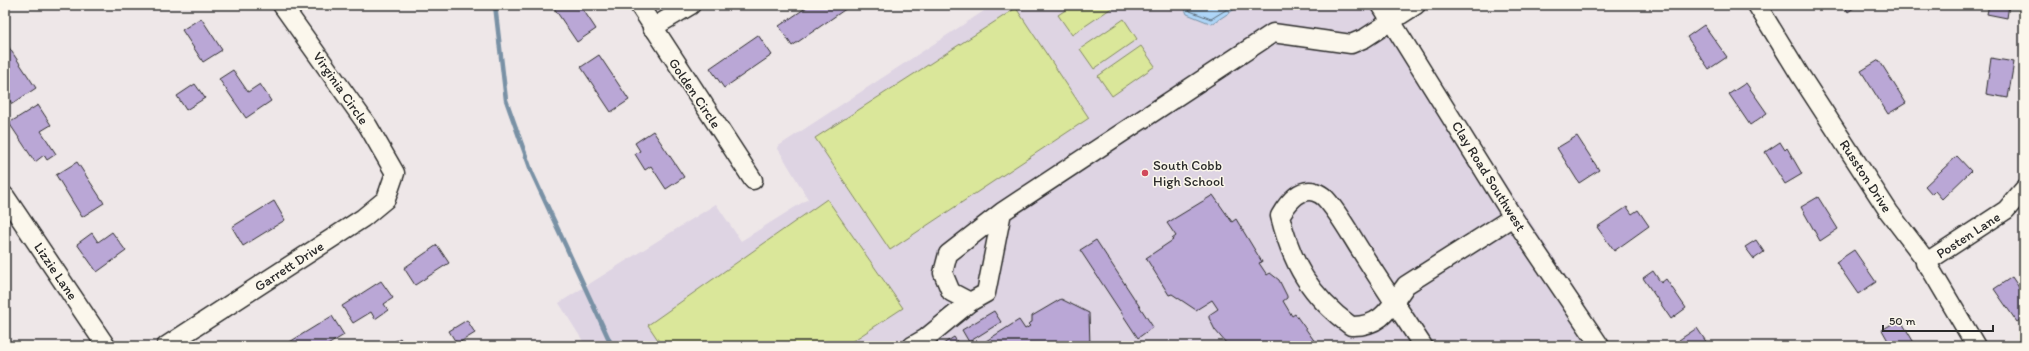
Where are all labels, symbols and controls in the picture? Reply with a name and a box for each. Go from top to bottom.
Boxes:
street label: Virginia Circle [309,48,372,128]
street label: Golden Circle [665,55,724,132]
street label: Clay Road Southwest [1448,118,1529,234]
street label: Russton Drive [1836,137,1896,216]
place label: South Cobb High School [1153,157,1224,190]
marker: South Cobb High School [1140,168,1150,178]
street label: Posten Lane [1933,208,2004,262]
street label: Garrett Drive [251,238,327,295]
street label: Lizzie Lane [30,239,81,304]
scale bar [1883,307,1993,333]
text: 50 m [1889,314,1915,328]

